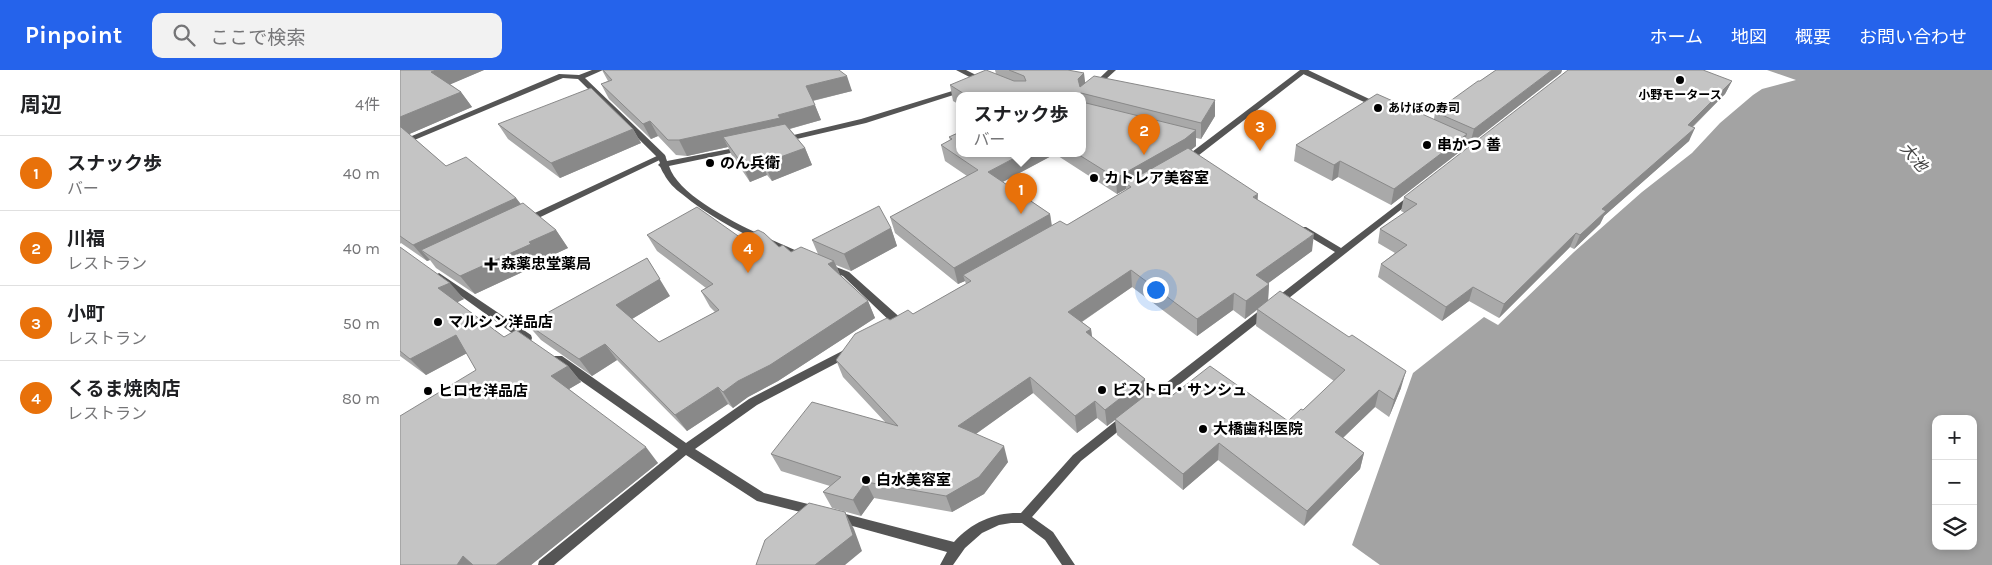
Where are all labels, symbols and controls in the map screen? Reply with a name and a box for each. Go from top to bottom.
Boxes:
search box [152,13,502,58]
text: Pinpoint [25,21,122,49]
icon: search [170,21,198,49]
text: ホーム [1650,26,1703,48]
text: 地図 [1731,26,1767,48]
text: 概要 [1795,26,1831,48]
text: お問い合わせ [1859,26,1967,48]
text: ここで検索 [210,27,305,49]
marker: 小野モータース [1674,74,1686,86]
place label: 小野モータース [1638,88,1722,102]
popup [956,92,1086,157]
text: 周辺 [20,93,62,117]
text: 4件 [355,95,380,114]
place label: あけぼの寿司 [1388,101,1460,115]
marker: あけぼの寿司 [1372,102,1384,114]
text: スナック歩 [973,104,1069,126]
pin: 3 [1244,110,1276,151]
pin: 2 [1128,114,1160,155]
text: バー [973,130,1006,149]
place label: 串かつ 善 [1437,136,1501,154]
marker: 串かつ 善 [1421,139,1433,151]
water label: 大池 [1896,139,1933,177]
text: スナック歩 [67,153,162,175]
place label: のん兵衛 [720,154,780,172]
marker: のん兵衛 [704,157,716,169]
text: 1 [33,164,39,183]
text: 40 m [343,164,380,183]
place label: カトレア美容室 [1104,169,1209,187]
marker: カトレア美容室 [1088,172,1100,184]
pin: 1 [1005,173,1037,214]
text: バー [67,179,99,198]
text: 川福 [67,228,105,250]
pin: 4 [732,232,764,273]
text: 2 [31,239,41,258]
text: 40 m [343,239,380,258]
text: レストラン [67,254,147,273]
place label: 森薬忠堂薬局 [501,255,591,273]
marker: 森薬忠堂薬局 [485,258,497,270]
your location [1143,277,1169,303]
text: 小町 [67,303,105,325]
place label: マルシン洋品店 [448,313,553,331]
text: 3 [31,314,41,333]
text: 50 m [343,314,380,333]
marker: マルシン洋品店 [432,316,444,328]
text: レストラン [67,329,147,348]
text: くるま焼肉店 [67,378,181,400]
place label: ビストロ・サンシュ [1112,381,1247,399]
place label: ヒロセ洋品店 [438,382,528,400]
marker: ビストロ・サンシュ [1096,384,1108,396]
marker: ヒロセ洋品店 [422,385,434,397]
text: 4 [31,389,41,408]
text: 80 m [342,389,380,408]
text: レストラン [67,404,147,423]
map controls [1932,415,1977,550]
button: + [1932,415,1977,460]
place label: 大橋歯科医院 [1213,420,1303,438]
marker: 大橋歯科医院 [1197,423,1209,435]
button: − [1932,460,1977,505]
place label: 白水美容室 [876,471,951,489]
marker: 白水美容室 [860,474,872,486]
button: layers [1932,505,1977,550]

